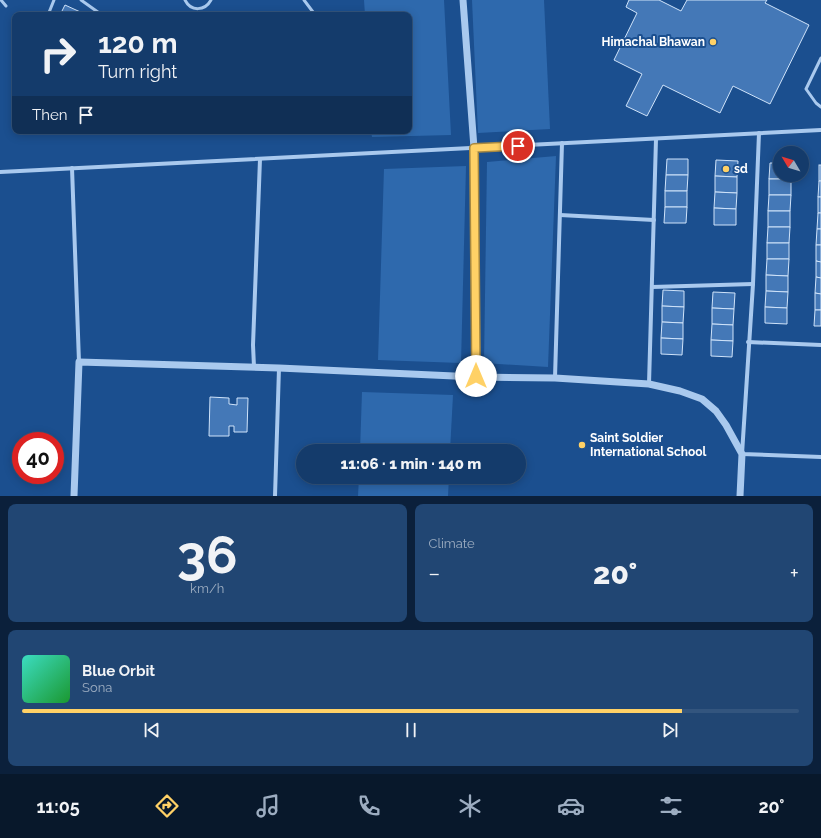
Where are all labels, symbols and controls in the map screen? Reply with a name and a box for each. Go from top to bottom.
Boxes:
text: 120 m [98,27,178,60]
icon: right [32,28,84,80]
place label: Himachal Bhawan [602,35,705,49]
marker: Himachal Bhawan [708,37,718,47]
text: Turn right [98,61,177,82]
icon: arrive [75,104,97,126]
text: Then [32,106,67,124]
pin [501,129,535,163]
icon: arrive [507,135,529,157]
north arrow [773,146,809,182]
map controls [773,146,809,182]
place label: sd [734,162,748,176]
marker: sd [721,164,731,174]
position arrow [455,355,497,397]
place label: Saint Soldier International School [590,431,706,459]
speed limit sign: 40 [12,432,64,484]
marker: Saint Soldier International School [577,440,587,450]
text: 11:06 · 1 min · 140 m [341,455,481,473]
text: 36 [177,524,238,585]
text: Climate [429,536,475,551]
text: 20° [593,556,637,591]
text: − [429,560,440,586]
text: + [790,560,799,586]
text: km/h [190,581,224,596]
text: Blue Orbit [82,662,155,680]
text: Sona [82,680,112,695]
icon: previous [141,719,163,741]
icon: pause [400,719,422,741]
icon: next [659,719,681,741]
icon: directions [153,792,181,820]
icon: music [254,792,282,820]
icon: phone [355,792,383,820]
icon: climate [456,792,484,820]
icon: car [557,792,585,820]
icon: filters [657,792,685,820]
text: 11:05 [36,796,80,817]
text: 20° [758,796,784,817]

